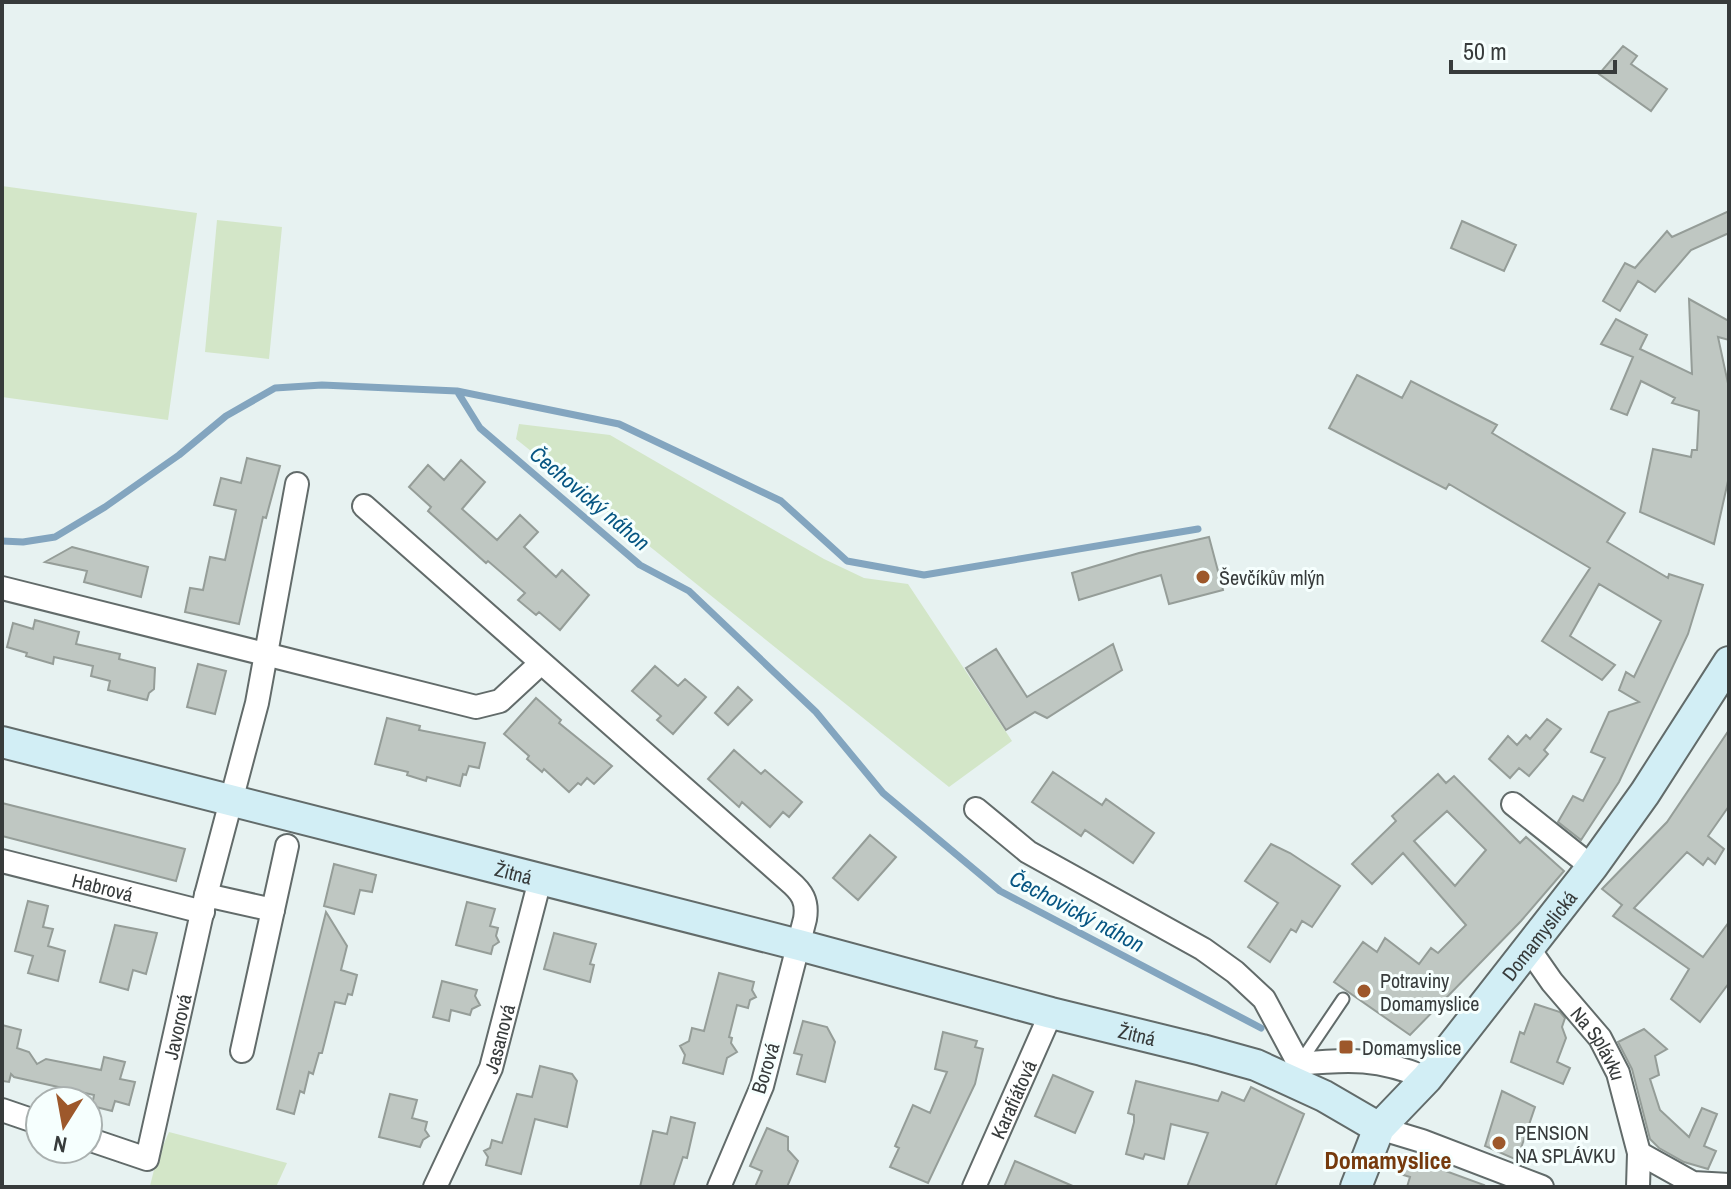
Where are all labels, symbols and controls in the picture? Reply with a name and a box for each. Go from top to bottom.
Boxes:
scale bar [1451,24,1615,74]
text: 50 m [1463,35,1507,67]
water label: Čechovický náhon [524,439,656,557]
place label: Ševčíkův mlýn [1219,564,1325,591]
marker: Ševčíkův mlýn [1194,568,1212,586]
street label: Žitná [492,855,535,890]
water label: Čechovický náhon [1004,863,1150,959]
street label: Habrová [69,866,136,907]
street label: Domamyslická [1495,884,1582,986]
place label: Potraviny Domamyslice [1380,967,1479,1017]
marker: Potraviny Domamyslice [1355,982,1373,1000]
street label: Javorová [156,991,197,1062]
street label: Na Splávku [1565,1000,1633,1083]
street label: Jasanová [477,1001,521,1078]
street label: Žitná [1116,1017,1158,1052]
place label: Domamyslice [1362,1034,1461,1061]
marker: Domamyslice [1337,1038,1355,1056]
street label: Borová [744,1039,786,1097]
street label: Karafiátová [984,1055,1042,1143]
north arrow [24,1085,104,1165]
place label: PENSION NA SPLÁVKU [1515,1119,1616,1169]
text: N [51,1129,69,1161]
marker: PENSION NA SPLÁVKU [1490,1134,1508,1152]
district label: Domamyslice [1325,1144,1451,1176]

